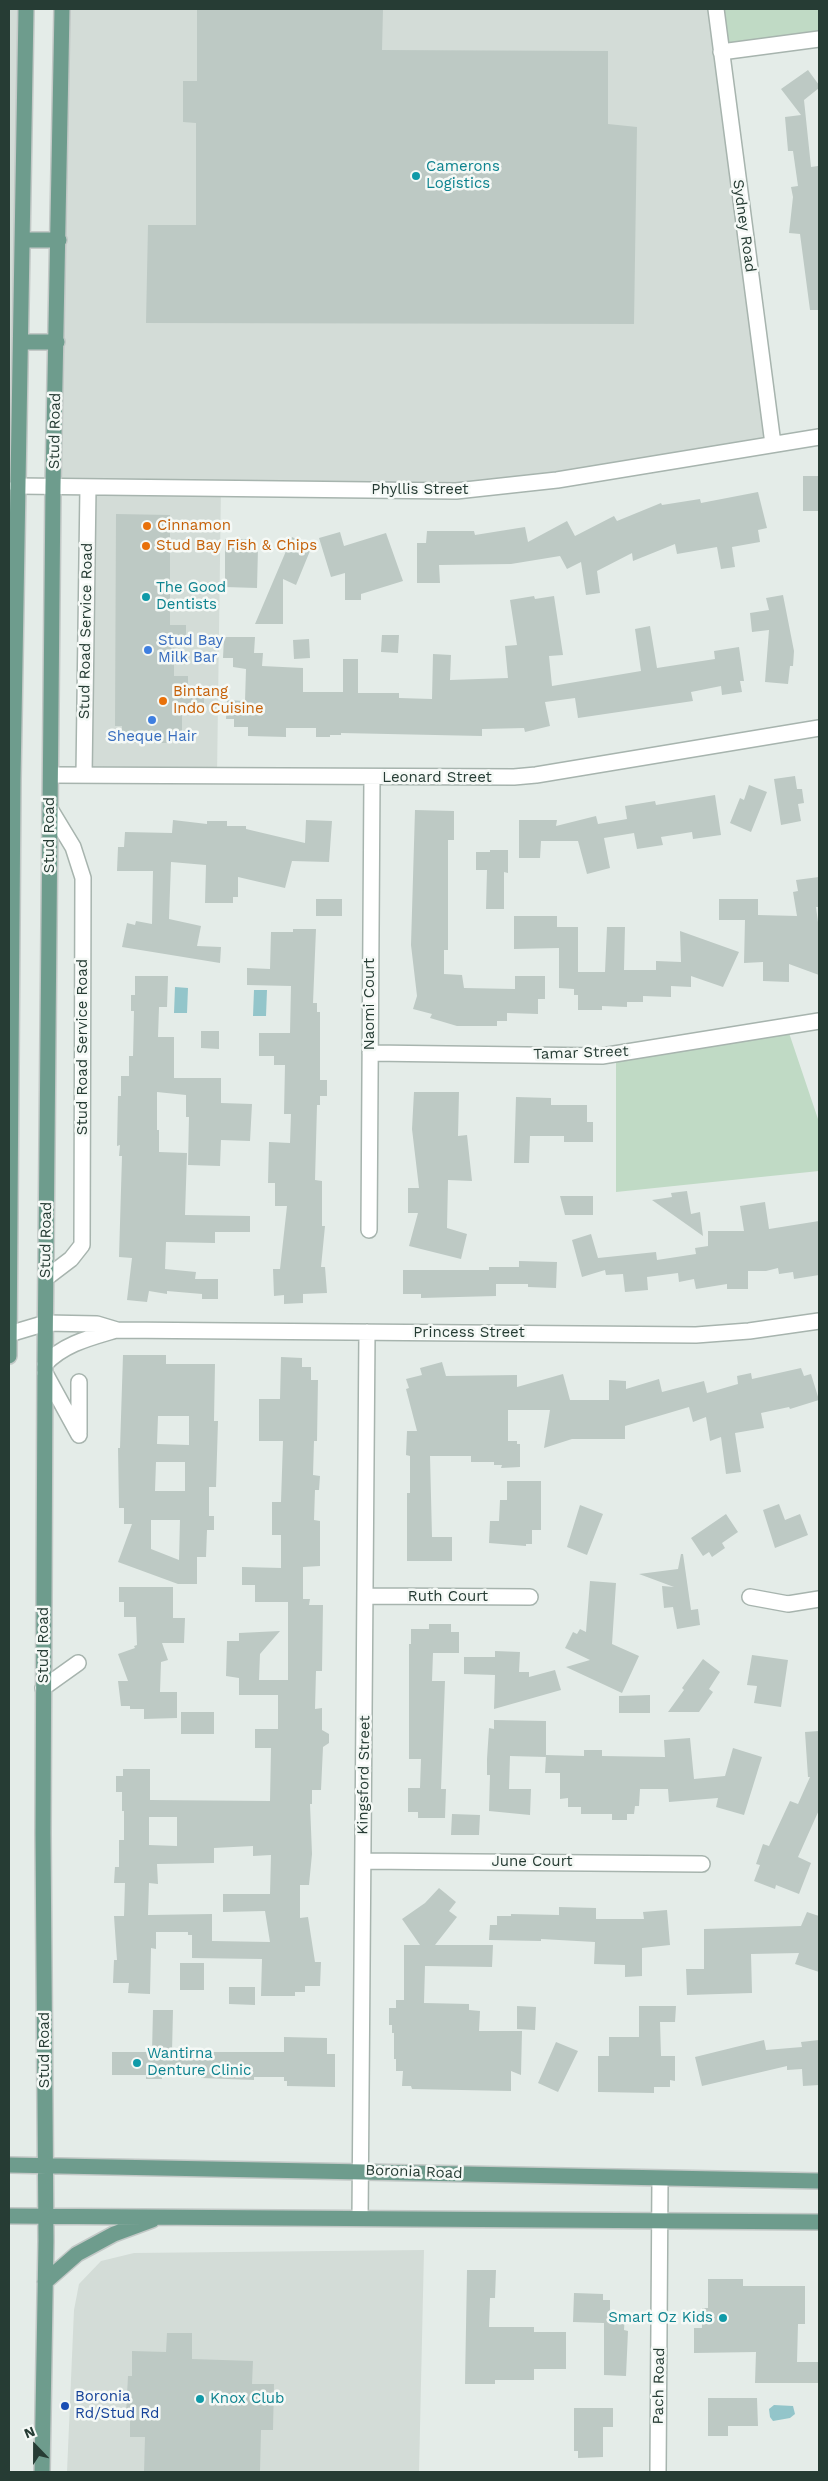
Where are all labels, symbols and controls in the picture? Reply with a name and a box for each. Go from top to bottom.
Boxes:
place label: Camerons Logistics [426,158,500,193]
marker: Camerons Logistics [410,170,422,182]
street label: Sydney Road [729,178,759,274]
street label: Stud Road [45,393,65,469]
street label: Phyllis Street [371,481,469,499]
place label: Cinnamon [157,517,231,535]
marker: Cinnamon [141,520,153,532]
place label: Stud Bay Fish & Chips [156,537,317,555]
marker: Stud Bay Fish & Chips [140,540,152,552]
street label: Stud Road Service Road [75,543,97,719]
place label: The Good Dentists [156,579,226,614]
marker: The Good Dentists [140,591,152,603]
place label: Stud Bay Milk Bar [158,632,223,667]
marker: Stud Bay Milk Bar [142,644,154,656]
place label: Bintang Indo Cuisine [173,683,264,718]
marker: Bintang Indo Cuisine [157,695,169,707]
marker: Sheque Hair [146,714,158,726]
place label: Sheque Hair [107,728,197,746]
street label: Leonard Street [382,769,492,787]
street label: Stud Road [41,797,59,873]
street label: Naomi Court [361,958,379,1050]
street label: Stud Road Service Road [74,959,92,1135]
street label: Tamar Street [533,1042,629,1064]
street label: Stud Road [36,1202,56,1278]
street label: Princess Street [413,1324,525,1342]
street label: Ruth Court [408,1588,488,1606]
street label: Stud Road [35,1607,53,1683]
street label: Kingsford Street [354,1715,374,1835]
street label: June Court [491,1853,573,1871]
street label: Stud Road [36,2012,54,2088]
place label: Wantirna Denture Clinic [147,2045,251,2080]
marker: Wantirna Denture Clinic [131,2057,143,2069]
street label: Boronia Road [365,2161,463,2183]
place label: Smart Oz Kids [608,2309,713,2327]
marker: Smart Oz Kids [717,2312,729,2324]
street label: Pach Road [649,2347,669,2425]
place label: Boronia Rd/Stud Rd [75,2388,159,2423]
place label: Knox Club [210,2390,284,2408]
marker: Knox Club [194,2393,206,2405]
marker: Boronia Rd/Stud Rd [59,2400,71,2412]
north arrow [10,2421,60,2471]
text: N [22,2423,37,2441]

